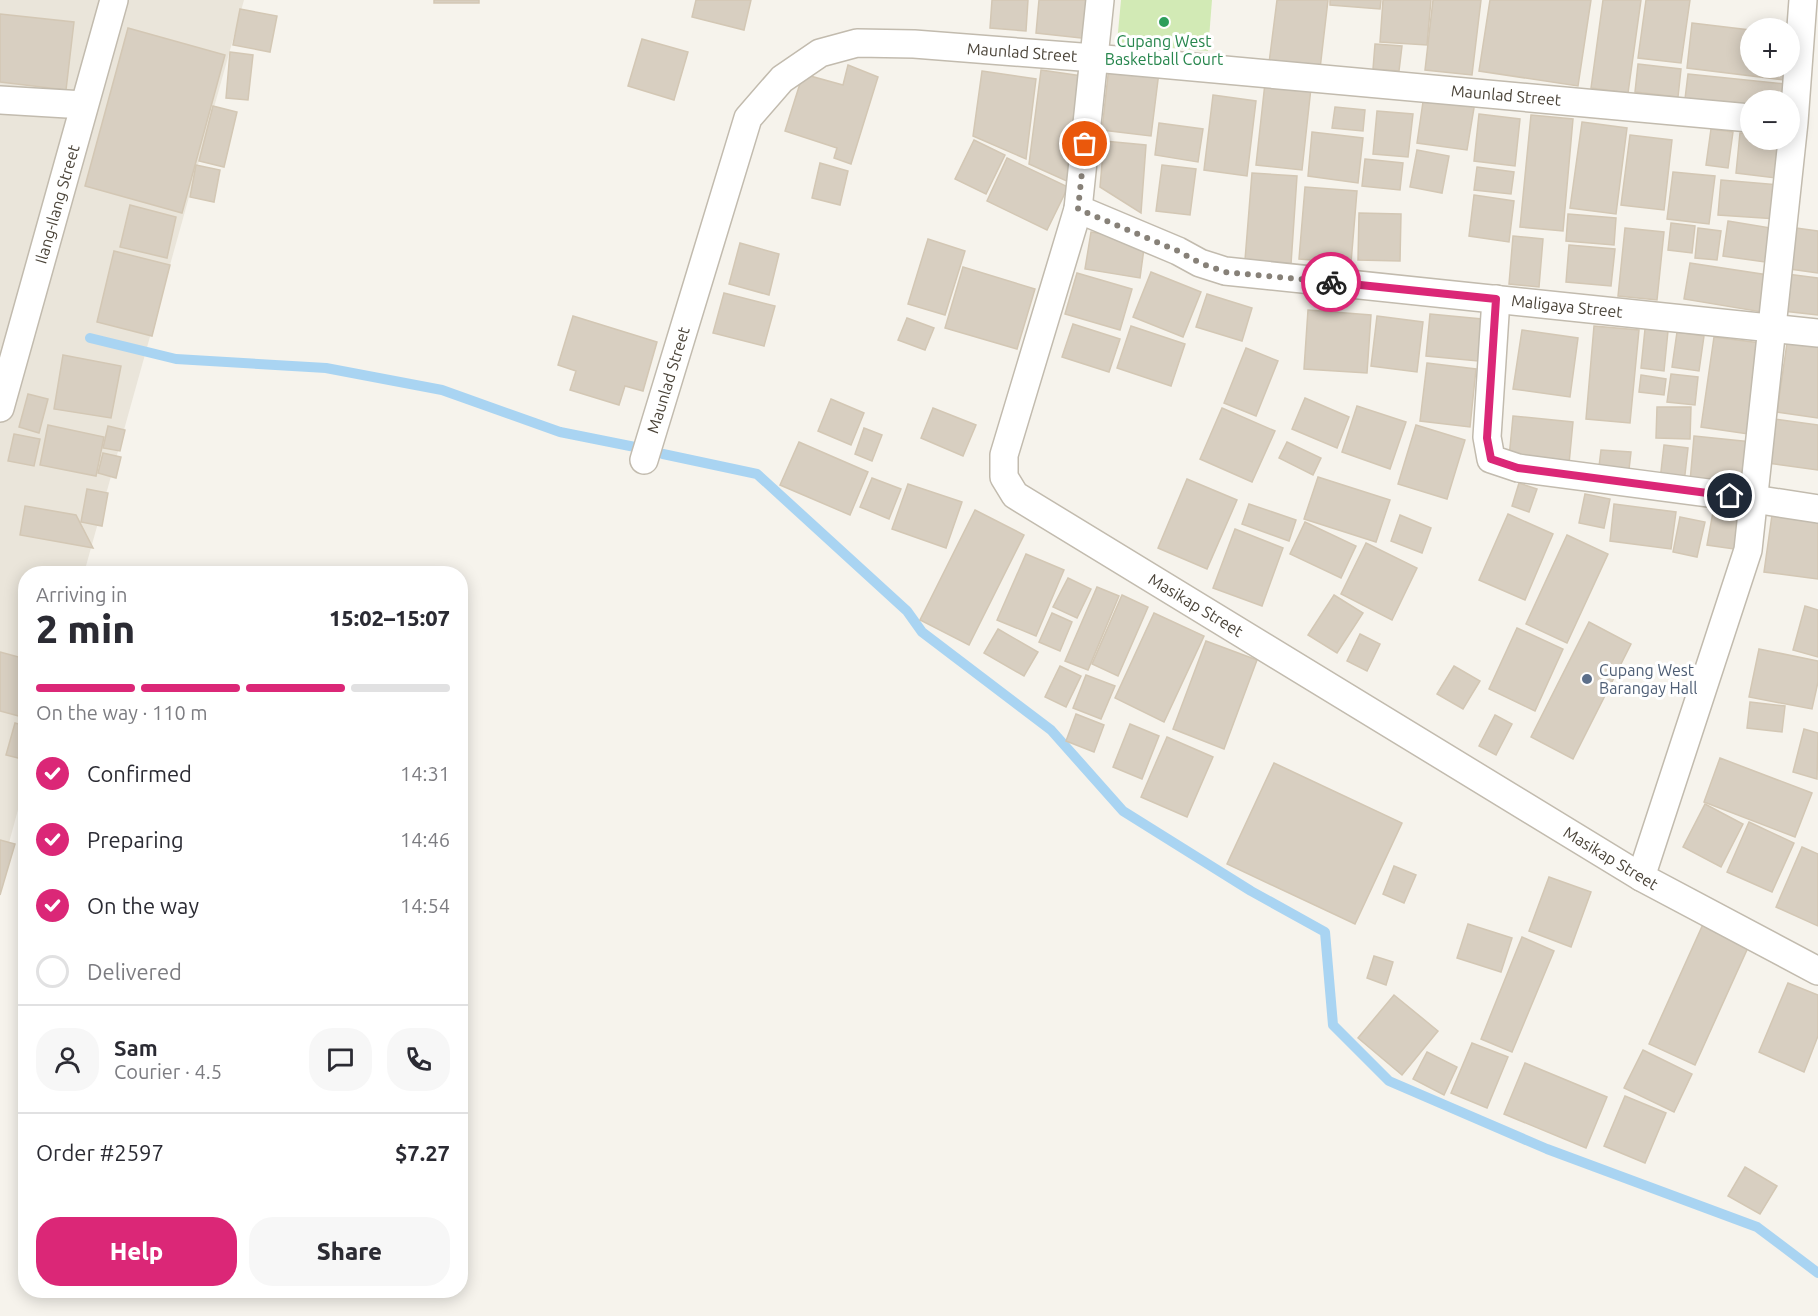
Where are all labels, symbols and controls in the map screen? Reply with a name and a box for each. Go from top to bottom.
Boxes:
marker: Cupang West Basketball Court [1157,15,1171,29]
map controls [1740,18,1800,150]
button: + [1740,18,1800,78]
place label: Cupang West Basketball Court [1105,32,1224,68]
street label: Maunlad Street [966,39,1078,65]
street label: Maunlad Street [1450,81,1563,109]
button: − [1740,90,1800,150]
pin [1059,118,1110,169]
icon: bag [1068,127,1101,160]
street label: Ilang-Ilang Street [31,142,83,265]
courier [1301,252,1361,312]
icon: bike [1315,266,1348,299]
street label: Maligaya Street [1510,291,1624,321]
street label: Maunlad Street [643,324,693,435]
pin [1704,470,1755,521]
icon: home [1713,479,1746,512]
street label: Masikap Street [1146,570,1247,641]
text: Arriving in [36,583,127,606]
text: 15:02–15:07 [329,605,450,630]
text: 2 min [36,607,135,650]
place label: Cupang West Barangay Hall [1599,661,1697,697]
marker: Cupang West Barangay Hall [1580,672,1594,686]
text: On the way · 110 m [36,701,208,724]
icon: check [36,757,69,790]
text: Confirmed [87,761,192,786]
text: 14:31 [400,762,450,785]
icon: check [36,823,69,856]
street label: Masikap Street [1561,823,1662,894]
text: Preparing [87,827,184,852]
text: 14:46 [400,828,450,851]
icon: check [36,889,69,922]
text: On the way [87,893,199,918]
text: 14:54 [400,894,450,917]
text: Delivered [87,959,182,984]
button: person [36,1028,99,1091]
button: chat [309,1028,372,1091]
button: phone [387,1028,450,1091]
text: Sam [114,1035,158,1060]
text: Courier · 4.5 [114,1060,222,1083]
text: Order #2597 [36,1140,164,1165]
text: $7.27 [395,1140,450,1165]
button: Help [36,1217,237,1286]
button: Share [249,1217,450,1286]

